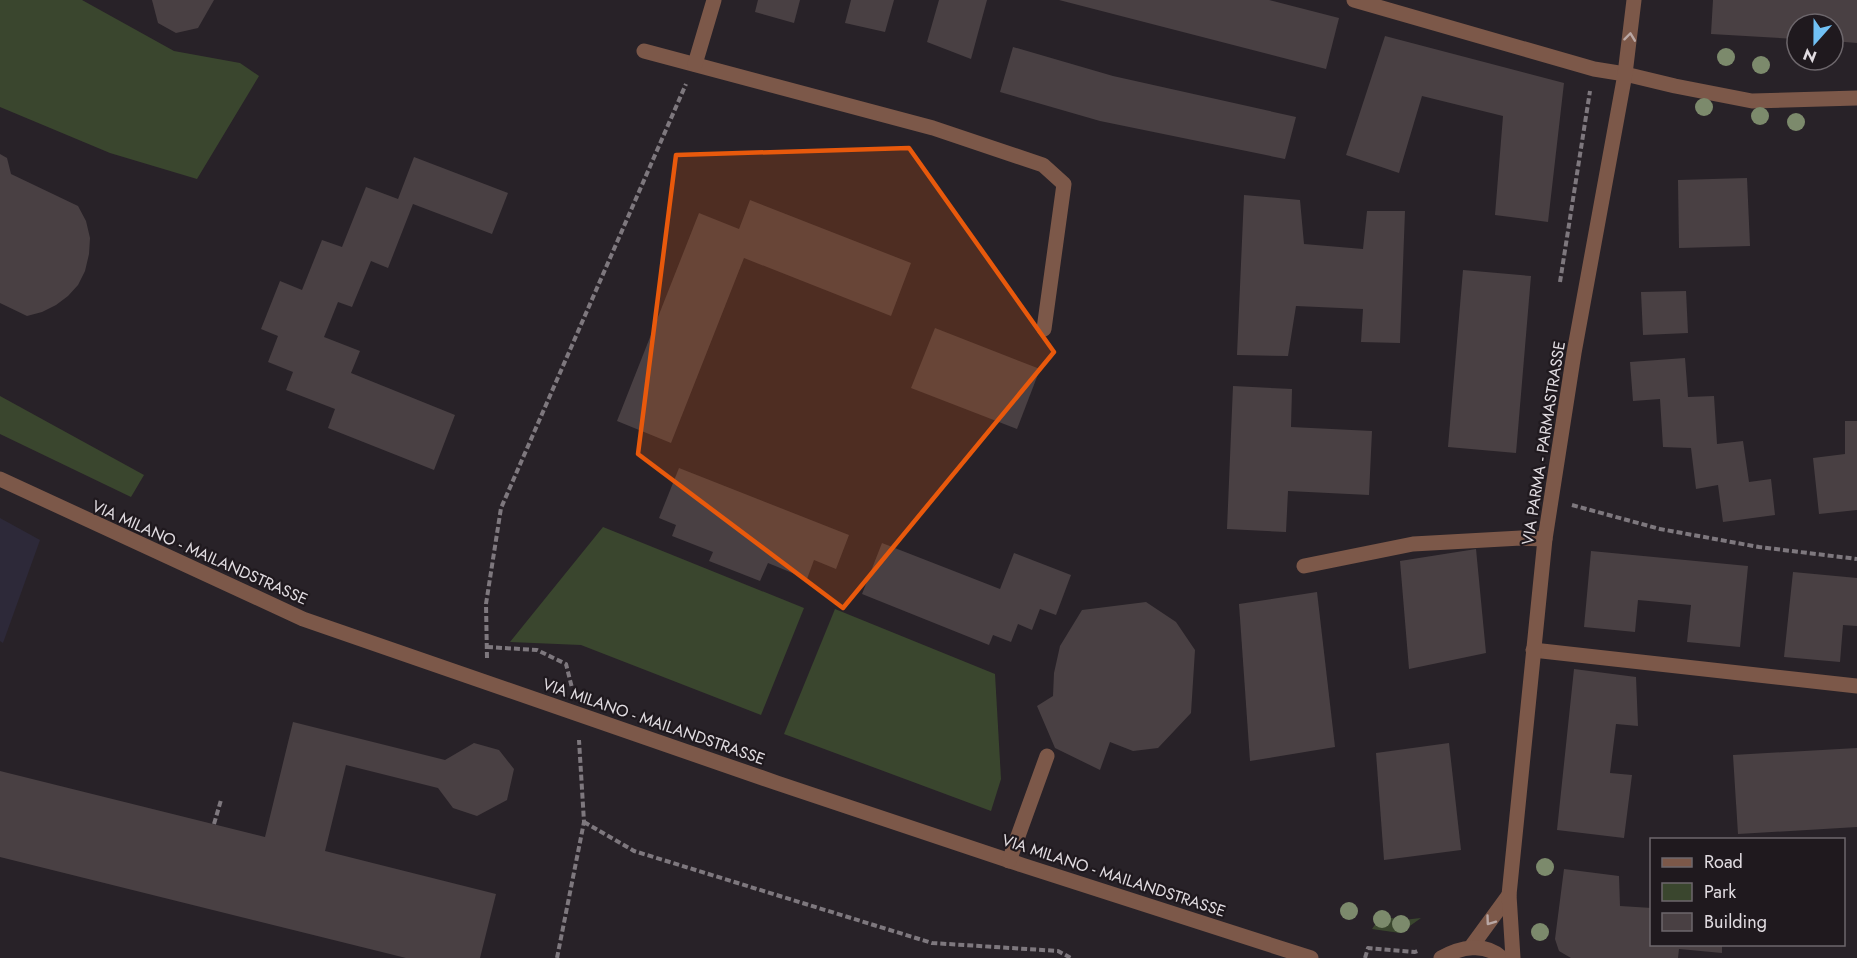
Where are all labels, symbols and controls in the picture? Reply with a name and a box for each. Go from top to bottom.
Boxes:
north arrow [1785,12,1845,72]
one-way arrow [1623,32,1635,41]
text: N [1800,43,1820,69]
street label: VIA PARMA - PARMASTRASSE [1516,339,1571,547]
street label: VIA MILANO - MAILANDSTRASSE [88,494,311,611]
street label: VIA MILANO - MAILANDSTRASSE [539,673,768,770]
street label: VIA MILANO - MAILANDSTRASSE [999,828,1229,923]
legend [1650,838,1845,946]
text: Road [1704,849,1743,875]
text: Park [1704,879,1736,905]
text: Building [1704,909,1767,935]
one-way arrow [1486,915,1497,926]

